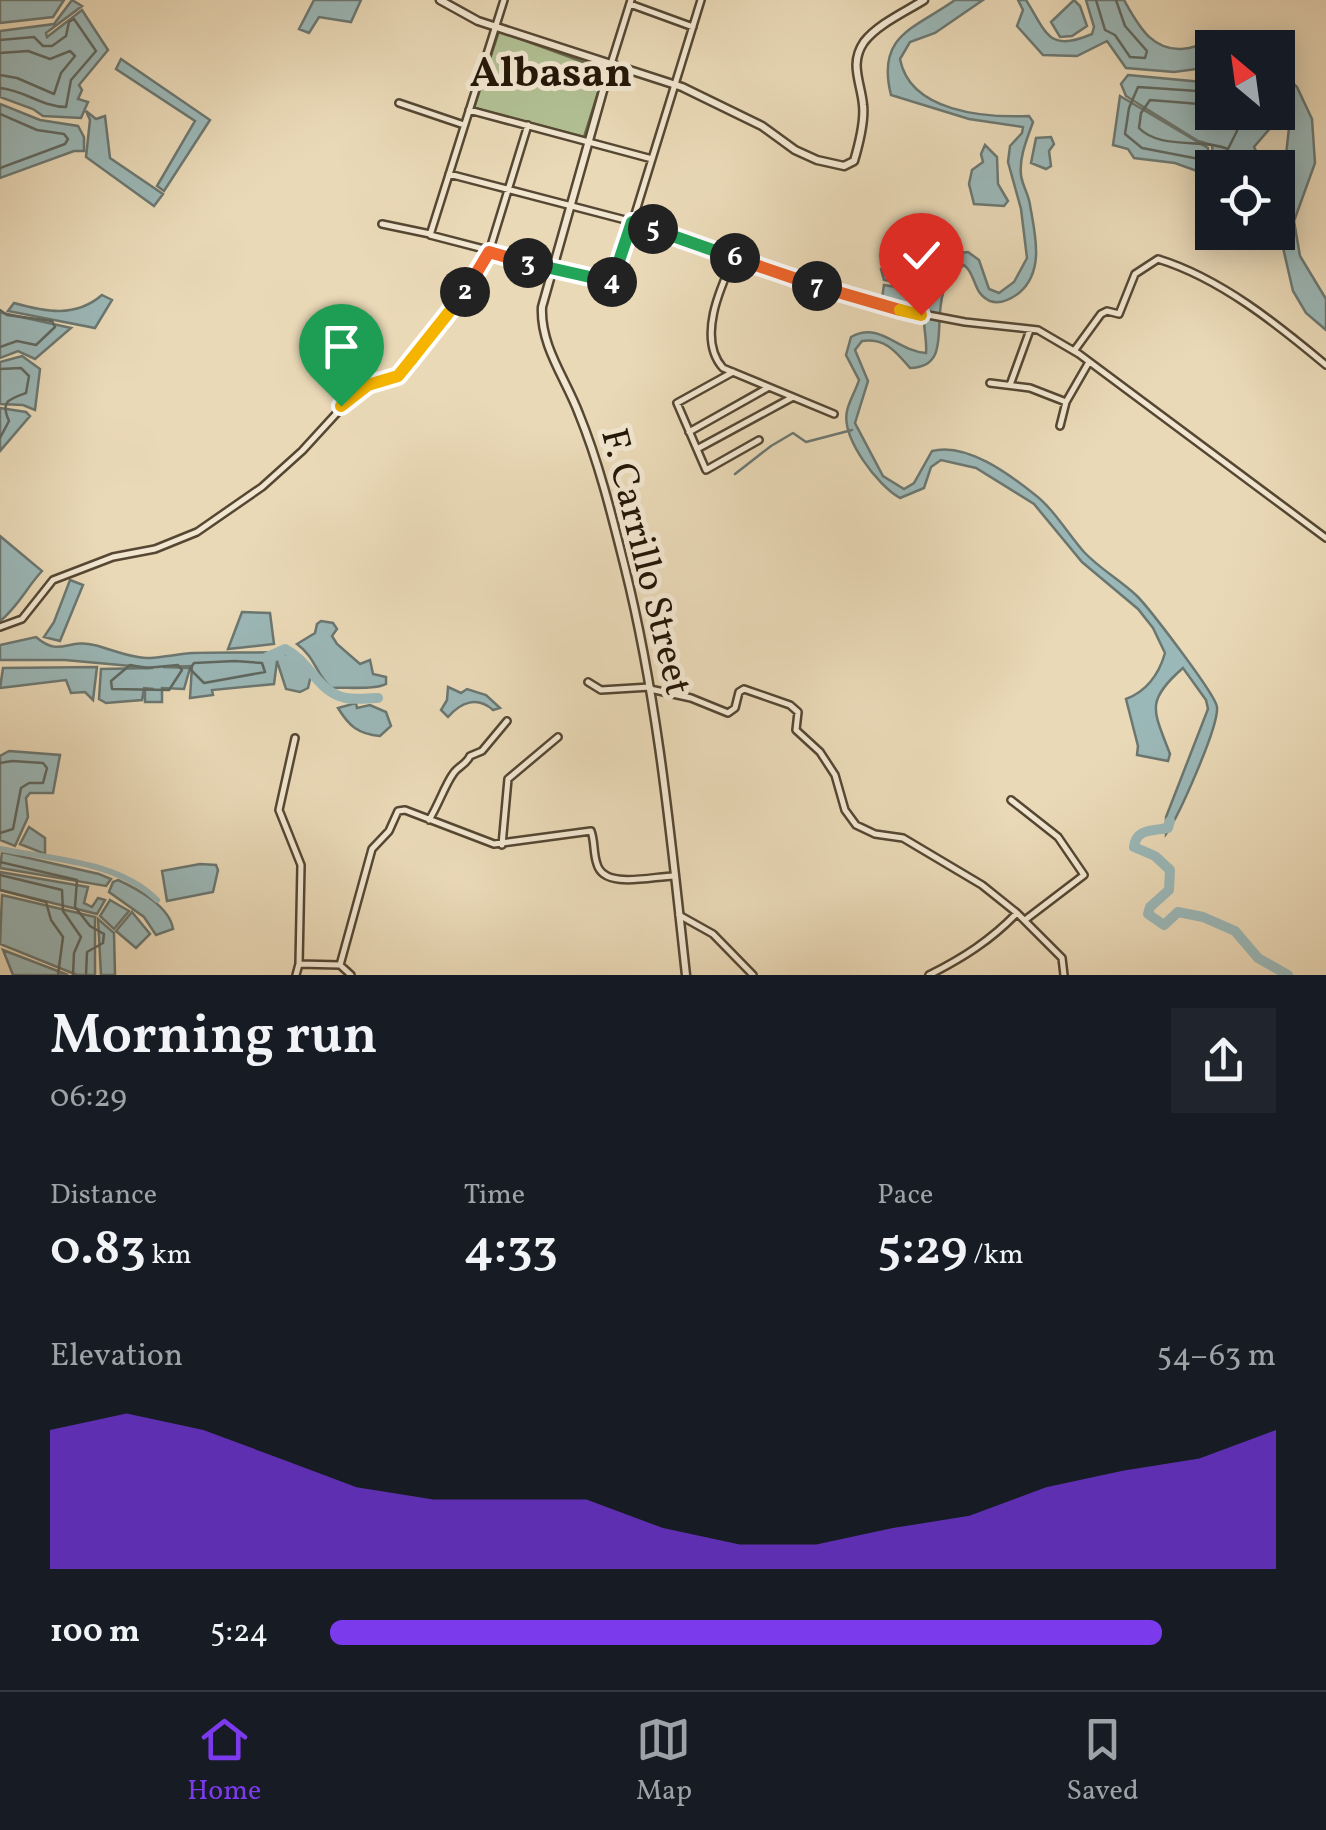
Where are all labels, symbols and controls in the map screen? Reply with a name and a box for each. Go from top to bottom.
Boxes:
north arrow [1195,30,1295,130]
map controls [1195,30,1295,250]
district label: Albasan [470,46,632,105]
button: locate [1195,150,1295,250]
pin: 5 [628,204,678,254]
text: 5 [646,209,660,248]
pin [879,213,964,316]
icon: check [894,228,949,283]
pin: 6 [710,233,760,283]
pin: 3 [503,238,553,288]
text: 6 [727,238,743,277]
text: 3 [521,243,535,282]
pin: 4 [587,257,637,307]
pin: 7 [792,261,842,311]
text: 4 [604,262,620,301]
text: 7 [810,266,824,305]
pin: 2 [440,267,490,317]
text: 2 [458,272,472,311]
pin [299,304,384,407]
icon: arrive [314,319,369,374]
street label: F. Carrillo Street [585,423,703,701]
text: Morning run [50,1000,378,1076]
button: share [1171,1008,1276,1113]
text: 06:29 [50,1076,127,1120]
text: Distance [50,1176,157,1215]
text: Time [464,1176,525,1215]
text: Pace [877,1176,933,1215]
text: 0.83 [50,1215,146,1285]
text: 4:33 [464,1215,558,1285]
text: 5:29 [877,1215,968,1285]
text: km [146,1236,192,1275]
text: /km [968,1236,1023,1275]
text: Elevation [50,1335,183,1379]
text: 54–63 m [1157,1335,1276,1379]
text: 100 m [50,1611,140,1655]
text: 5:24 [210,1611,268,1655]
tab: Home [187,1712,261,1811]
tab: Map [636,1712,692,1811]
tab: Saved [1067,1712,1139,1811]

